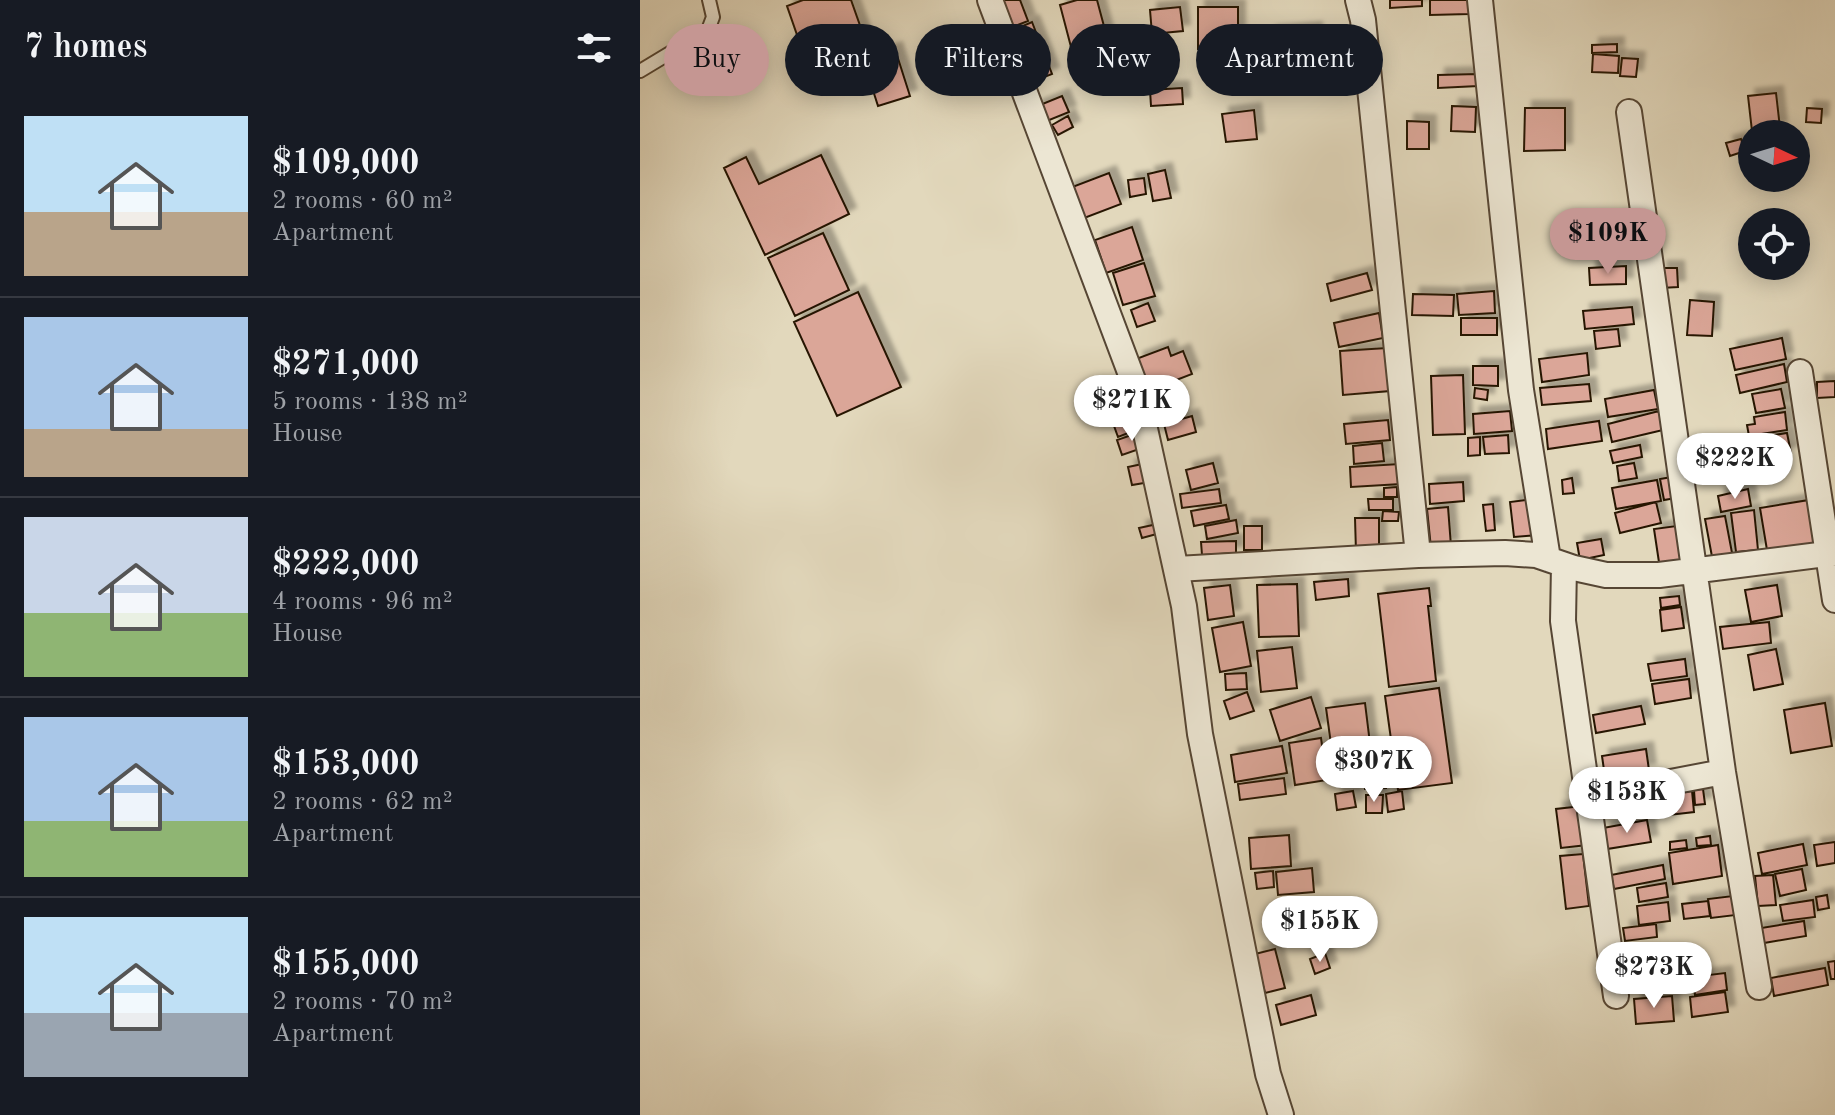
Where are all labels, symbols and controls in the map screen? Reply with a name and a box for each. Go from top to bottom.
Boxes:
chip: Buy [664,24,769,96]
chip: Rent [785,24,899,96]
chip: Filters [915,24,1051,96]
chip: New [1067,24,1180,96]
chip: Apartment [1196,24,1383,96]
icon: filters [572,26,616,70]
text: 7 homes [24,31,147,65]
north arrow [1738,120,1810,192]
map controls [1738,120,1810,280]
text: $109,000 [272,147,420,181]
icon: home [88,148,184,244]
text: 2 rooms · 60 m² [272,188,453,214]
pin: $109K [1552,208,1664,276]
button: locate [1738,208,1810,280]
text: Apartment [272,220,394,246]
text: $109K [1568,221,1648,247]
text: $271,000 [272,348,420,382]
icon: home [88,349,184,445]
pin: $271K [1076,375,1188,443]
text: $271K [1092,388,1172,414]
text: 5 rooms · 138 m² [272,389,468,415]
text: House [272,421,343,447]
pin: $222K [1679,433,1791,501]
text: $222K [1695,446,1775,472]
text: $222,000 [272,548,420,582]
icon: home [88,549,184,645]
text: 4 rooms · 96 m² [272,589,453,615]
text: House [272,621,343,647]
pin: $307K [1318,736,1430,804]
text: $153,000 [272,748,420,782]
icon: home [88,749,184,845]
text: $307K [1334,749,1414,775]
pin: $153K [1571,767,1683,835]
text: $153K [1587,780,1667,806]
text: 2 rooms · 62 m² [272,789,453,815]
text: Apartment [272,821,394,847]
pin: $155K [1264,896,1376,964]
text: $155K [1280,909,1360,935]
pin: $273K [1598,942,1710,1010]
text: $155,000 [272,948,420,982]
icon: home [88,949,184,1045]
text: $273K [1614,955,1694,981]
text: 2 rooms · 70 m² [272,989,453,1015]
text: Apartment [272,1021,394,1047]

